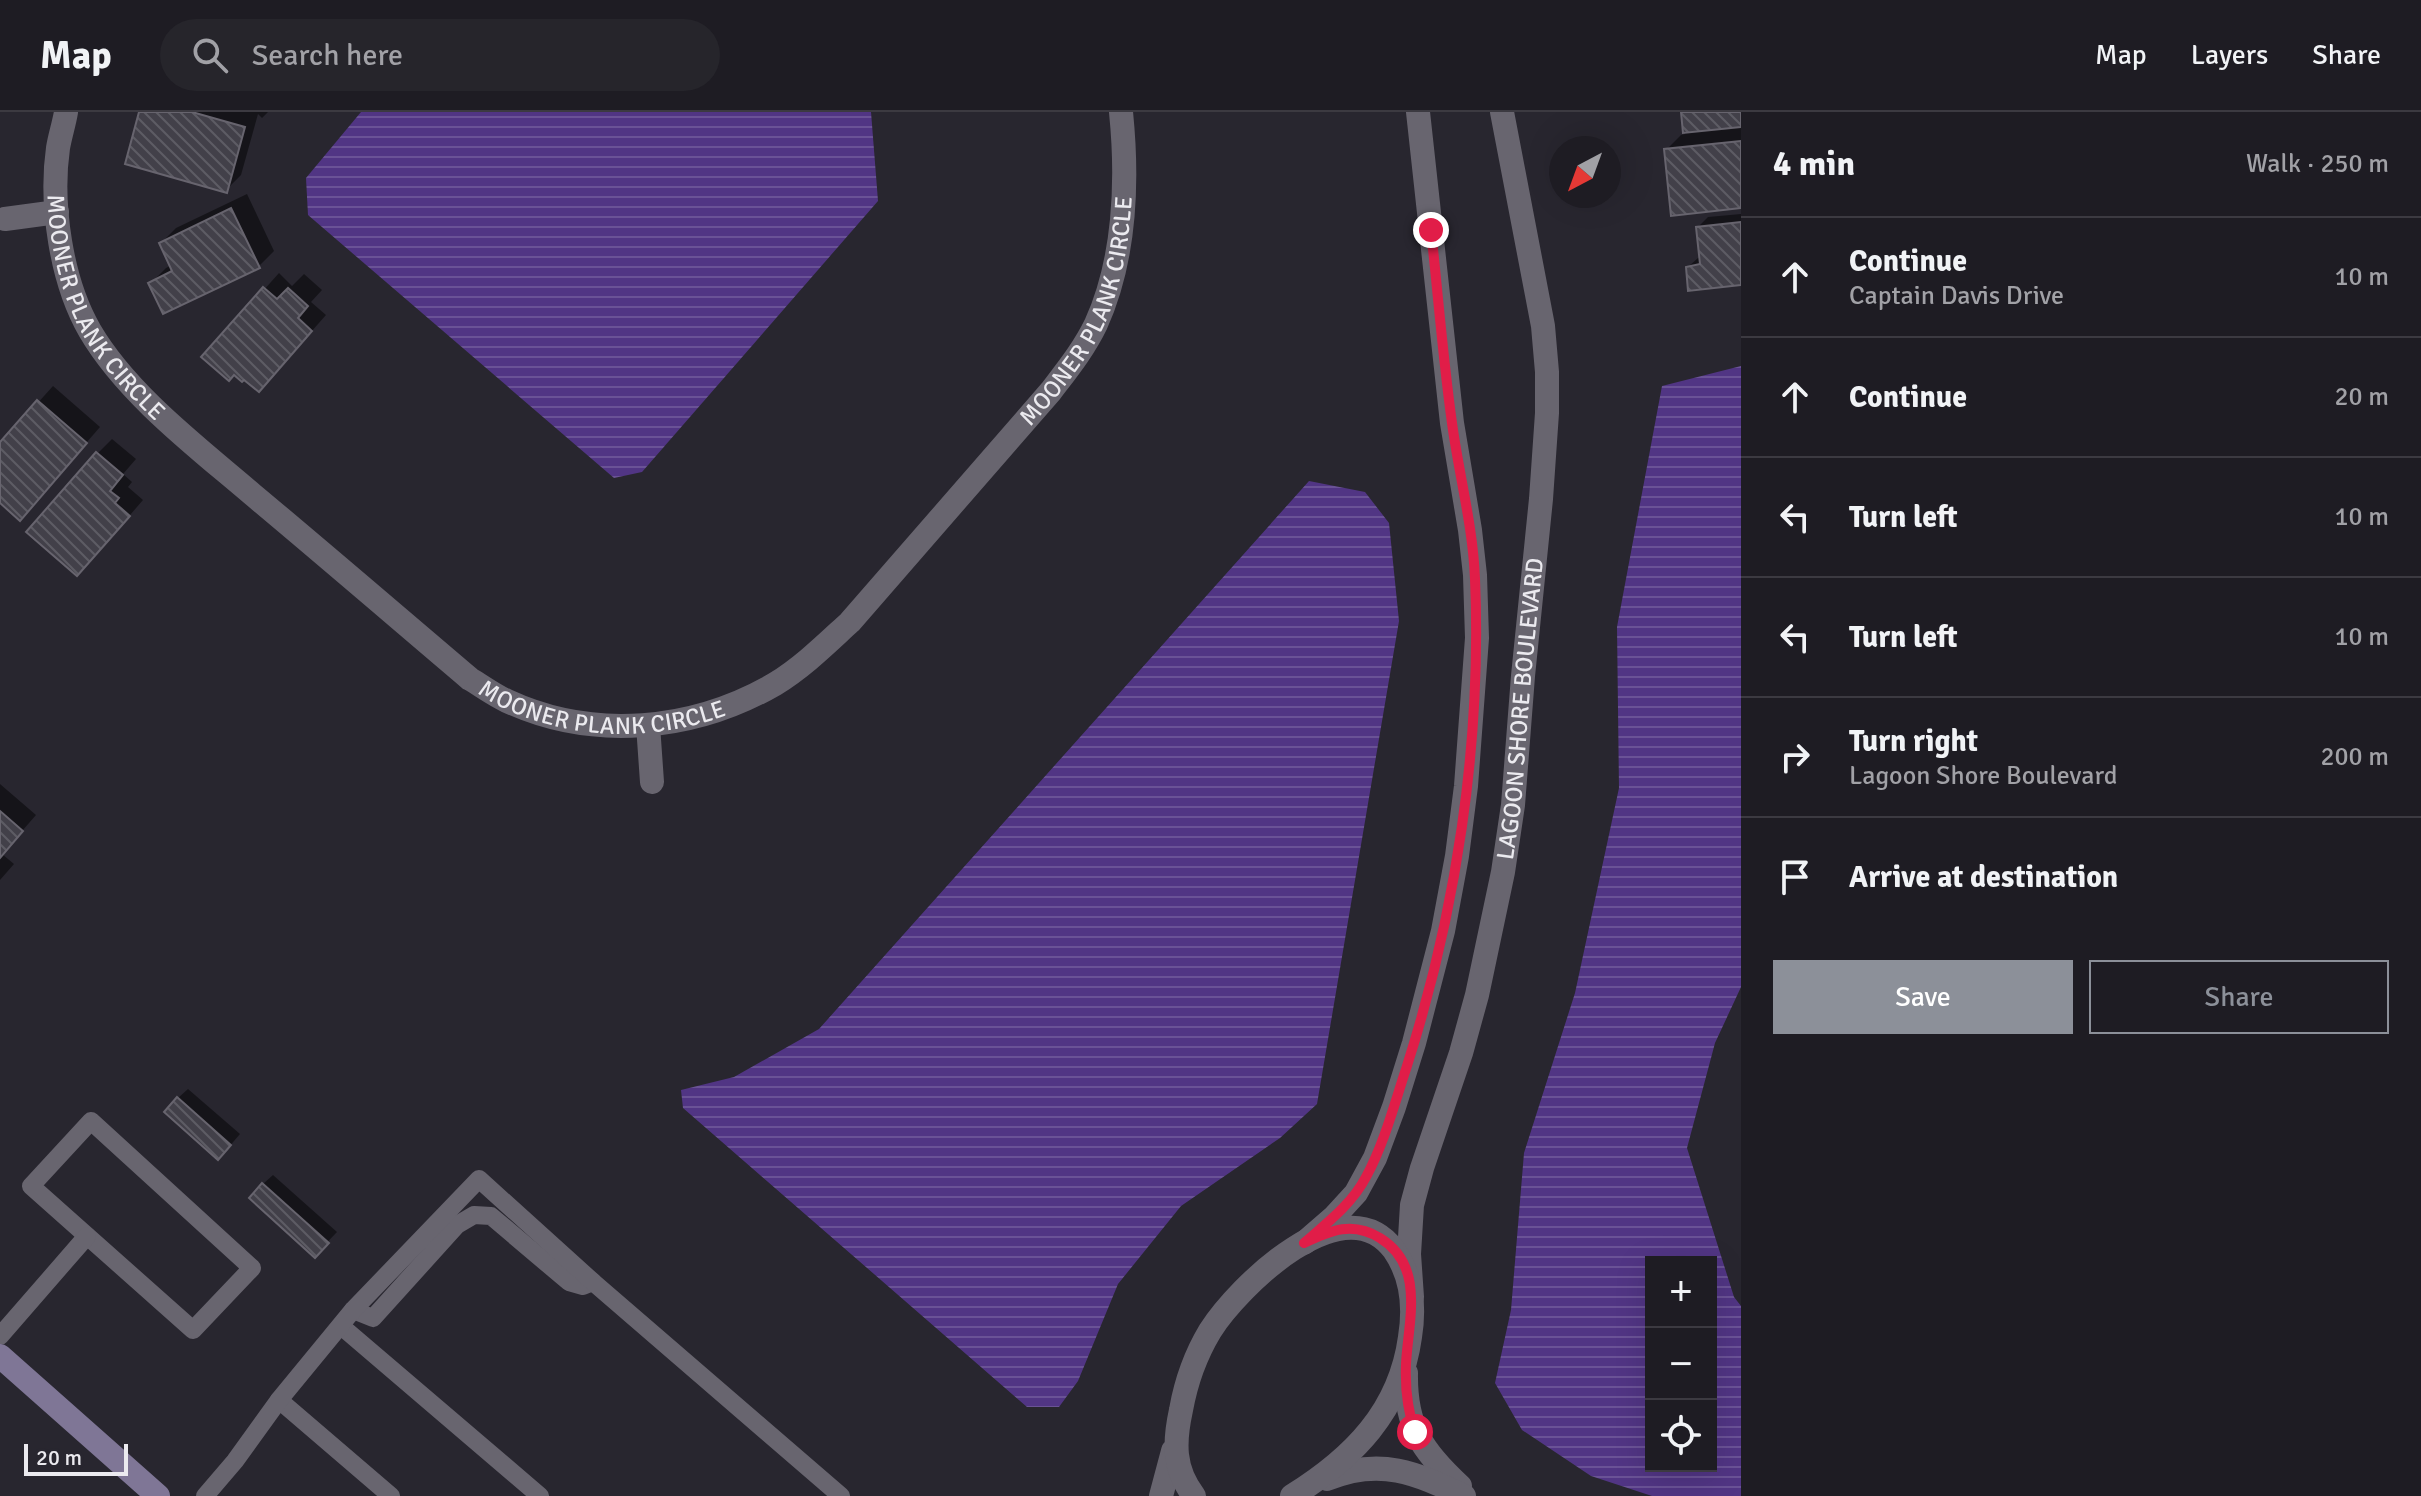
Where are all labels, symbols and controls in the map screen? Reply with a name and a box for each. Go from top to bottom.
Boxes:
search box [160,19,720,91]
text: Map [40,32,112,79]
icon: search [188,33,232,77]
text: Search here [252,37,403,74]
text: Map [2095,38,2147,72]
text: Layers [2191,38,2268,72]
text: Share [2312,38,2381,72]
north arrow [1549,136,1621,208]
text: 4 min [1773,143,1855,185]
text: Walk · 250 m [2246,148,2389,180]
street label: MOONER PLANK CIRCLE [40,194,172,426]
street label: MOONER PLANK CIRCLE [1013,195,1139,432]
route end [1413,212,1449,248]
text: Continue [1849,243,1967,280]
icon: ahead [1773,255,1817,299]
text: 10 m [2334,261,2389,293]
text: Captain Davis Drive [1849,280,2064,312]
icon: ahead [1773,375,1817,419]
text: Continue [1849,379,1967,416]
text: 20 m [2334,381,2389,413]
icon: left [1773,495,1817,539]
text: Turn left [1849,499,1958,536]
text: 10 m [2334,501,2389,533]
street label: LAGOON SHORE BOULEVARD [1490,556,1550,862]
icon: left [1773,615,1817,659]
text: Turn left [1849,619,1958,656]
text: 10 m [2334,621,2389,653]
street label: MOONER PLANK CIRCLE [473,673,729,741]
text: Turn right [1849,723,1978,760]
icon: right [1773,735,1817,779]
text: 200 m [2320,741,2389,773]
text: Lagoon Shore Boulevard [1849,760,2118,792]
icon: arrive [1773,855,1817,899]
text: Arrive at destination [1849,859,2118,896]
button: Save [1773,960,2073,1034]
button: Share [2089,960,2389,1034]
map controls [1645,1256,1717,1472]
button: + [1645,1256,1717,1328]
button: − [1645,1328,1717,1400]
button: locate [1645,1400,1717,1472]
route start [1397,1414,1433,1450]
scale bar [24,1440,128,1476]
text: 20 m [36,1444,82,1471]

